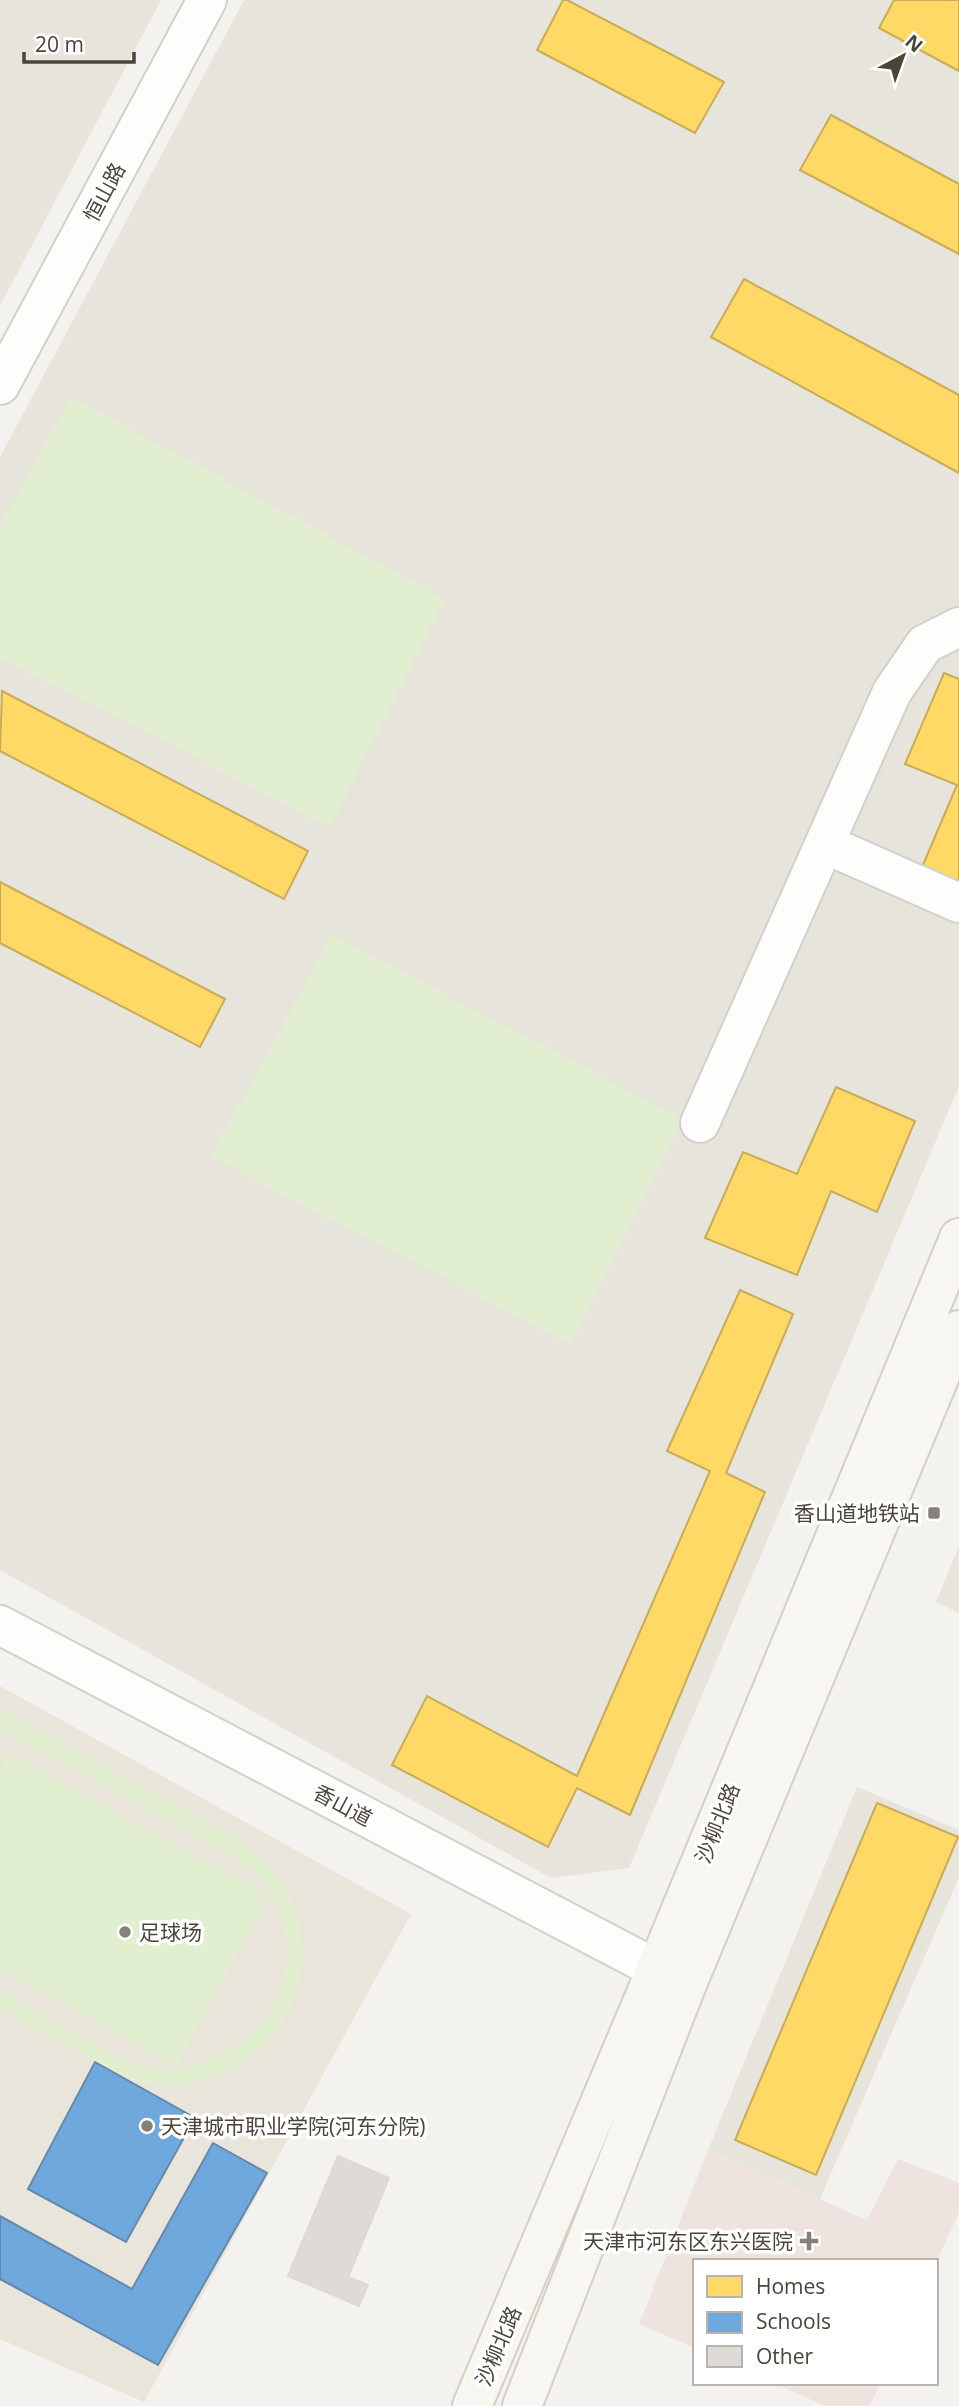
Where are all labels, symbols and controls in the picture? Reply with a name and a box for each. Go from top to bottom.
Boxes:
scale bar [24,21,135,65]
north arrow [868,21,938,91]
text: N [900,28,929,58]
text: 20 m [35,30,84,58]
street label: 恒山路 [77,158,131,226]
place label: 香山道地铁站 [794,1499,920,1527]
marker: 香山道地铁站 [926,1505,942,1521]
street label: 香山道 [309,1778,377,1832]
street label: 沙柳北路 [688,1779,746,1867]
place label: 足球场 [139,1918,202,1946]
marker: 足球场 [117,1924,133,1940]
place label: 天津城市职业学院(河东分院) [161,2112,425,2140]
marker: 天津城市职业学院(河东分院) [139,2118,155,2134]
place label: 天津市河东区东兴医院 [583,2227,793,2255]
marker: 天津市河东区东兴医院 [799,2231,819,2251]
legend [693,2259,938,2385]
text: Homes [756,2272,825,2300]
street label: 沙柳北路 [469,2302,527,2390]
text: Schools [756,2307,831,2335]
text: Other [756,2342,813,2370]

